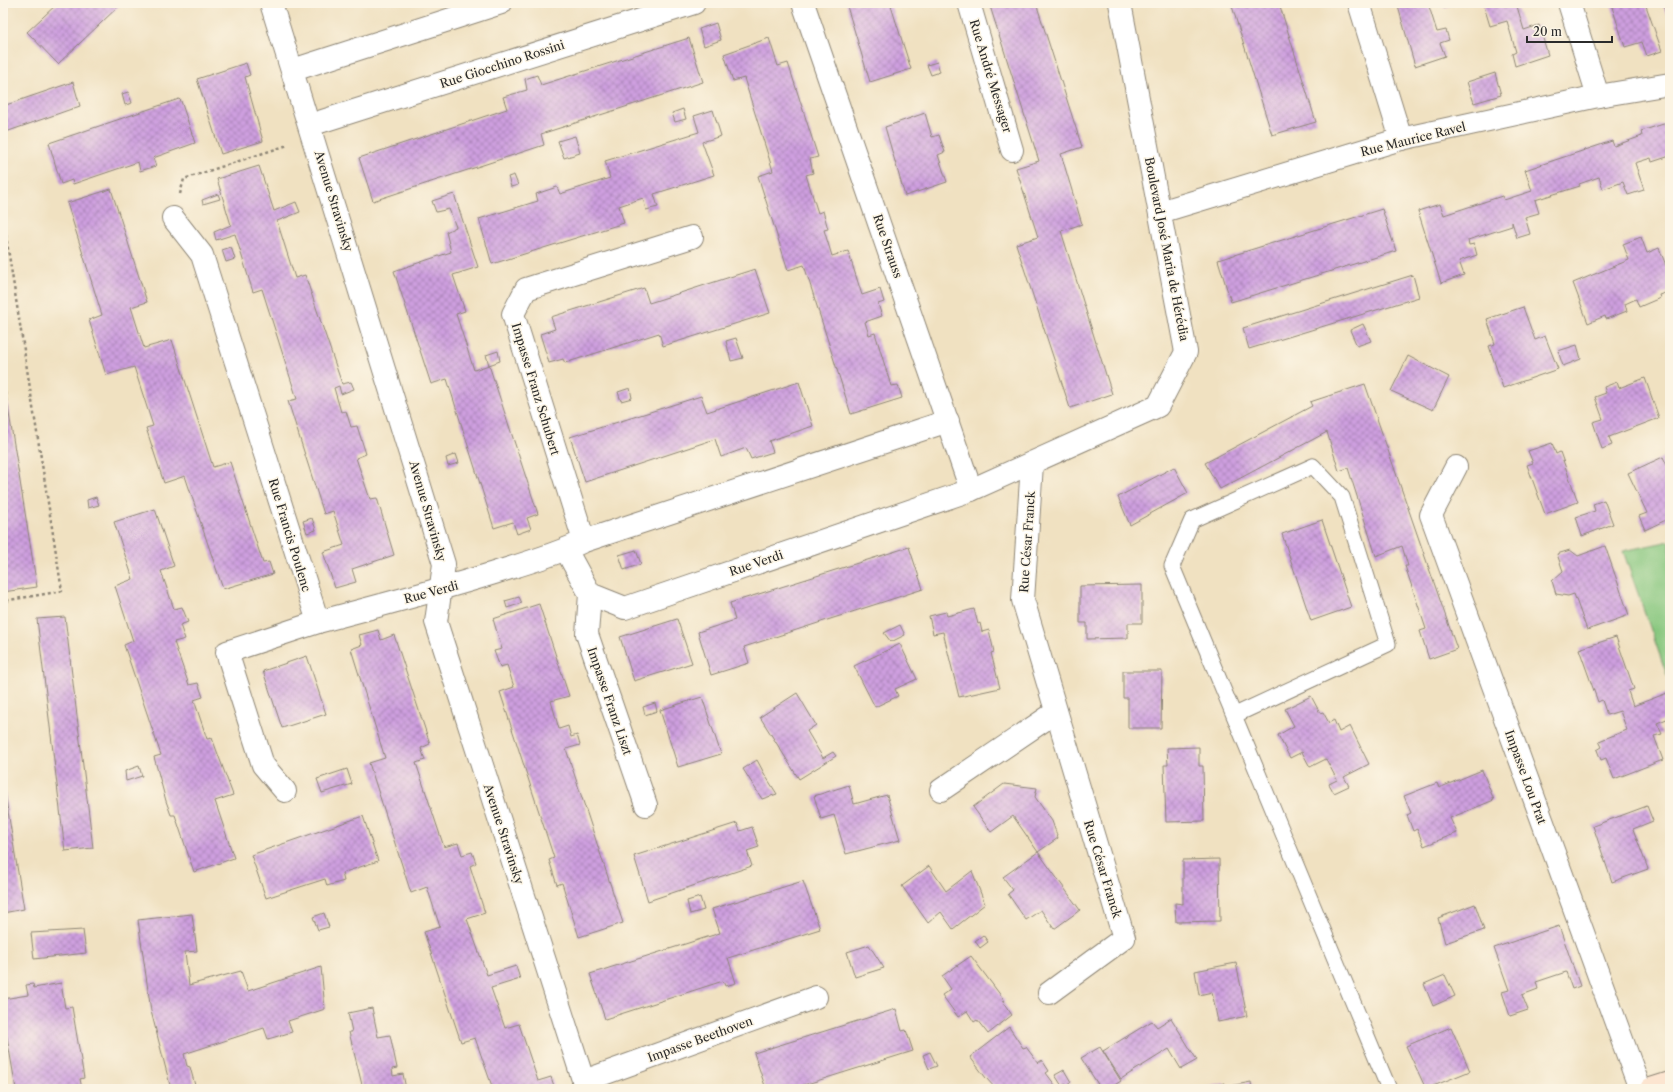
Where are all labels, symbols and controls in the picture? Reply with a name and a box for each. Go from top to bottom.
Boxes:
street label: Rue André Messager [967,18,1015,134]
scale bar [1527,18,1612,44]
text: 20 m [1533,24,1562,39]
street label: Rue Giocchino Rossini [438,37,566,91]
street label: Rue Maurice Ravel [1359,119,1468,159]
street label: Avenue Stravinsky [311,148,357,254]
street label: Boulevard José Maria de Hérédia [1142,156,1192,343]
street label: Rue Strauss [870,212,906,280]
street label: Impasse Franz Schubert [509,321,563,458]
street label: Avenue Stravinsky [406,458,450,564]
street label: Rue Francis Poulenc [266,477,314,593]
street label: Rue César Franck [1016,490,1038,593]
street label: Rue Verdi [727,547,785,579]
street label: Rue Verdi [402,577,460,606]
street label: Impasse Franz Liszt [585,645,636,758]
street label: Impasse Lou Prat [1502,728,1550,827]
street label: Avenue Stravinsky [480,781,527,886]
street label: Rue César Franck [1081,818,1125,921]
street label: Impasse Beethoven [645,1013,755,1065]

